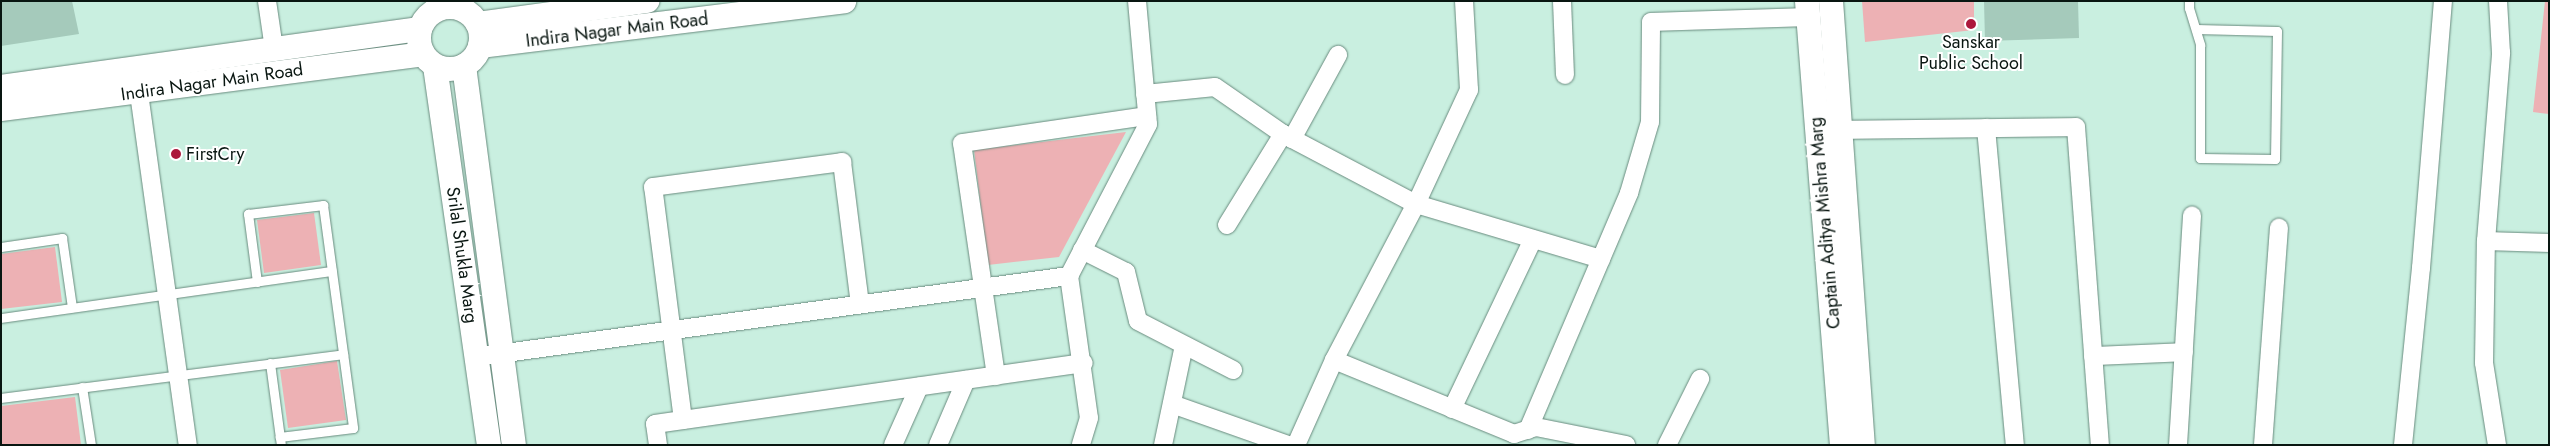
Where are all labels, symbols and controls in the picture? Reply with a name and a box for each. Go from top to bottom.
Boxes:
street label: Indira Nagar Main Road [525,8,709,52]
marker: Sanskar Public School [1965,18,1977,30]
place label: Sanskar Public School [1919,32,2023,74]
street label: Indira Nagar Main Road [120,59,304,105]
street label: Captain Aditya Mishra Marg [1805,116,1845,330]
place label: FirstCry [186,143,244,165]
marker: FirstCry [170,148,182,160]
street label: Srilal Shukla Marg [442,185,482,325]

